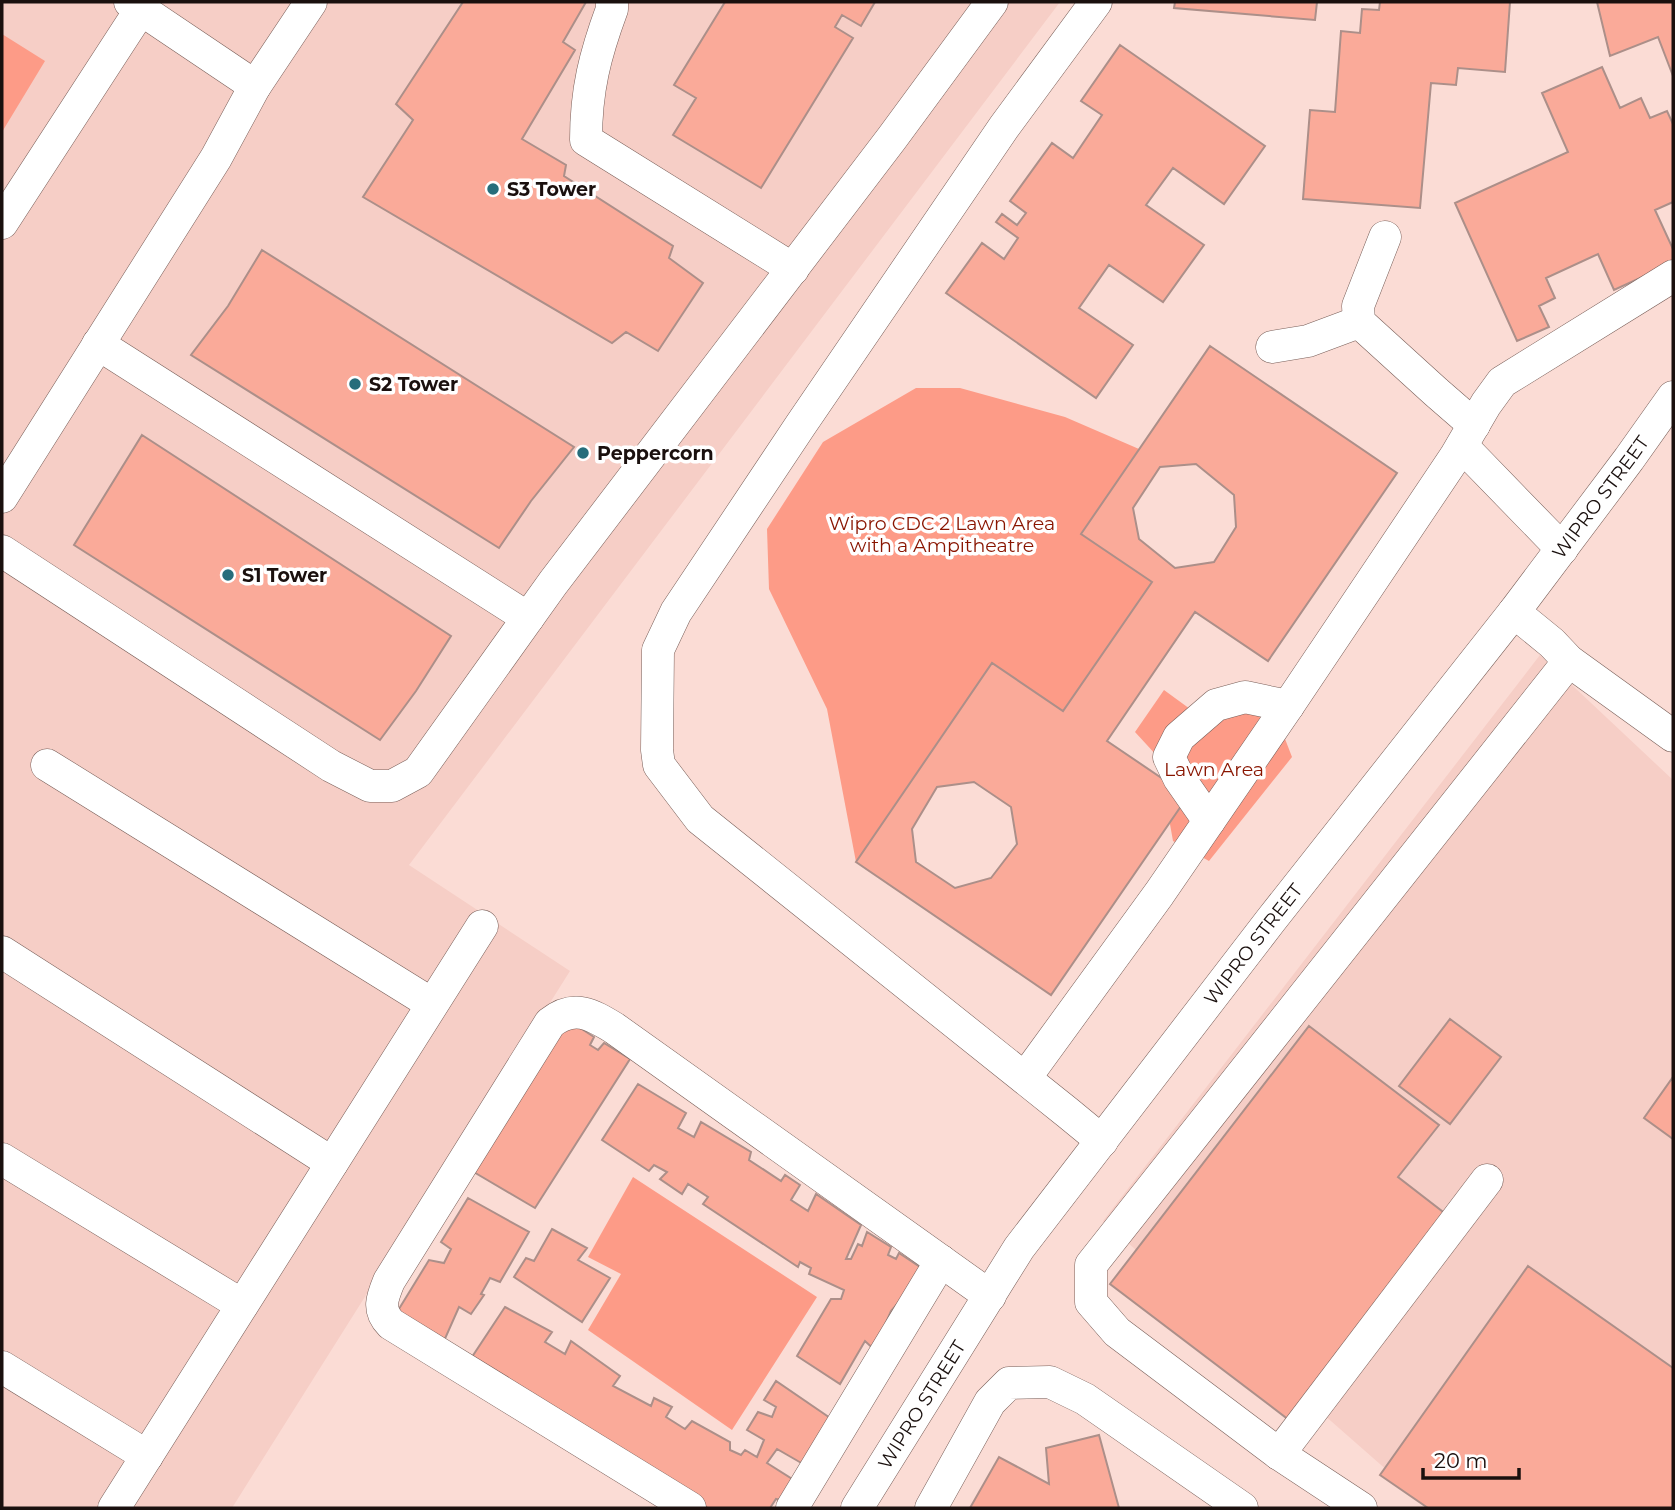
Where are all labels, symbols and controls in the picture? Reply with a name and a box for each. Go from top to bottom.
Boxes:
place label: S3 Tower [507,178,596,201]
marker: S3 Tower [485,181,501,197]
place label: S2 Tower [369,373,458,396]
marker: S2 Tower [347,376,363,392]
street label: WIPRO STREET [1547,431,1653,563]
place label: Peppercorn [597,442,714,465]
marker: Peppercorn [575,445,591,461]
park label: Wipro CDC 2 Lawn Area with a Ampitheatre [829,512,1055,557]
place label: S1 Tower [242,564,327,587]
marker: S1 Tower [220,567,236,583]
park label: Lawn Area [1164,758,1264,781]
street label: WIPRO STREET [1199,879,1307,1009]
street label: WIPRO STREET [873,1336,970,1473]
scale bar [1423,1436,1519,1480]
text: 20 m [1434,1448,1488,1473]

